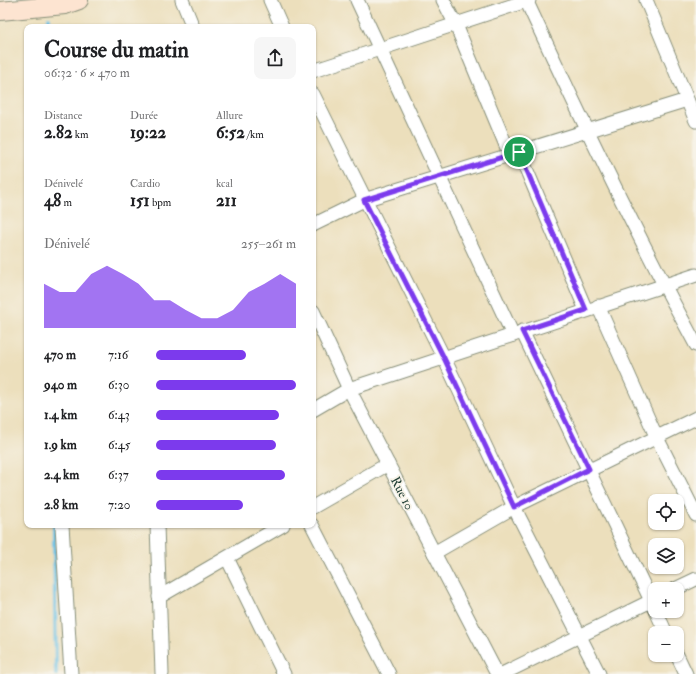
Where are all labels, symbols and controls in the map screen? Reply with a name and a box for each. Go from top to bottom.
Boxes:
text: Course du matin [44,36,189,64]
button: share [254,37,296,79]
text: 06:32 · 6 × 470 m [44,65,130,81]
text: Distance [44,109,82,122]
text: Durée [130,109,158,122]
text: Allure [216,109,243,122]
text: 2.82 [44,122,73,143]
text: 19:22 [130,122,166,143]
text: 6:52 [216,122,245,143]
text: km [73,128,89,141]
text: /km [245,128,264,141]
pin [502,135,536,169]
icon: arrive [508,141,530,163]
text: Dénivelé [44,177,83,190]
text: Cardio [130,177,160,190]
text: kcal [216,177,233,190]
text: 48 [44,190,61,211]
text: 151 [130,190,150,211]
text: 211 [216,190,237,211]
text: m [61,196,72,209]
text: bpm [150,196,171,209]
text: Dénivelé [44,236,90,252]
text: 255–261 m [241,236,296,252]
text: 470 m [44,347,76,363]
text: 7:16 [108,347,128,363]
text: 940 m [44,377,77,393]
text: 6:30 [108,377,129,393]
text: 1.4 km [44,407,77,423]
text: 6:43 [108,407,130,423]
text: 1.9 km [44,437,77,453]
text: 6:45 [108,437,131,453]
text: 2.4 km [44,467,79,483]
text: 6:37 [108,467,129,483]
street label: Rue 10 [387,474,417,513]
map controls [648,494,684,662]
button: locate [648,494,684,530]
text: 2.8 km [44,497,78,513]
text: 7:20 [108,497,130,513]
button: layers [648,538,684,574]
button: + [648,582,684,618]
button: − [648,626,684,662]

